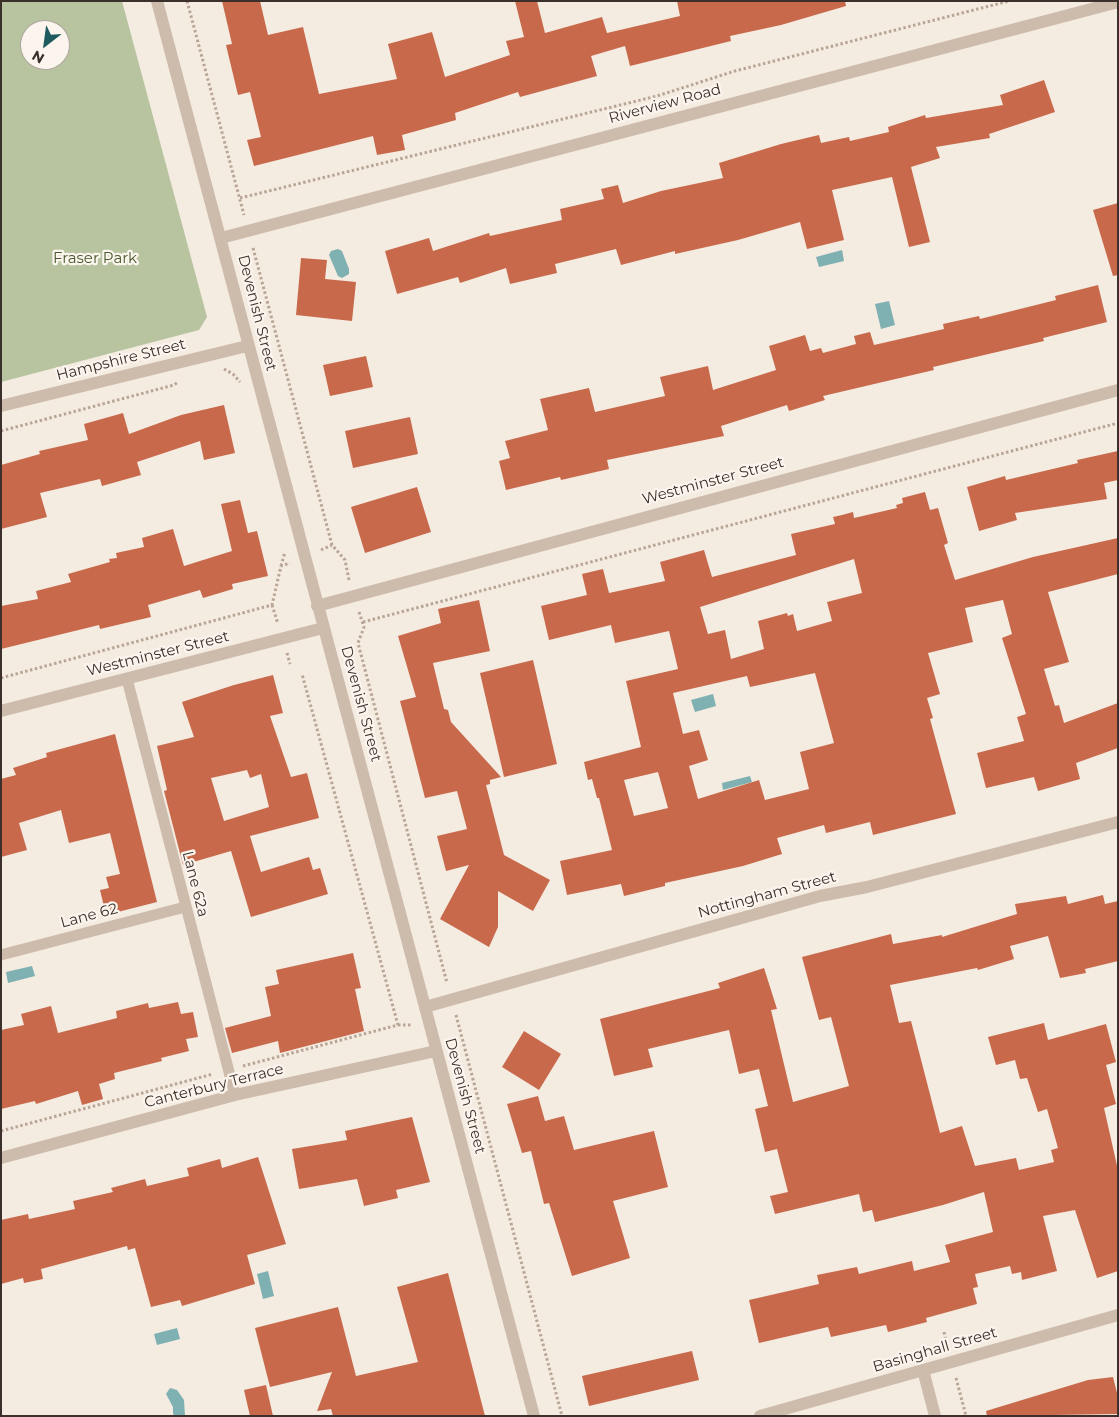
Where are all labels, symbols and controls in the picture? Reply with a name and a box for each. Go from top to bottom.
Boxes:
north arrow [20,20,70,70]
text: N [29,47,47,68]
street label: Riverview Road [607,80,723,128]
park label: Fraser Park [53,250,137,268]
street label: Devenish Street [234,253,280,373]
street label: Hampshire Street [54,335,188,385]
street label: Westminster Street [640,453,786,509]
street label: Westminster Street [85,628,231,680]
street label: Devenish Street [337,644,385,764]
street label: Lane 62a [178,849,212,919]
street label: Nottingham Street [696,868,838,922]
street label: Lane 62 [58,900,120,932]
street label: Devenish Street [441,1036,489,1156]
street label: Canterbury Terrace [143,1060,285,1112]
street label: Basinghall Street [871,1324,999,1376]

